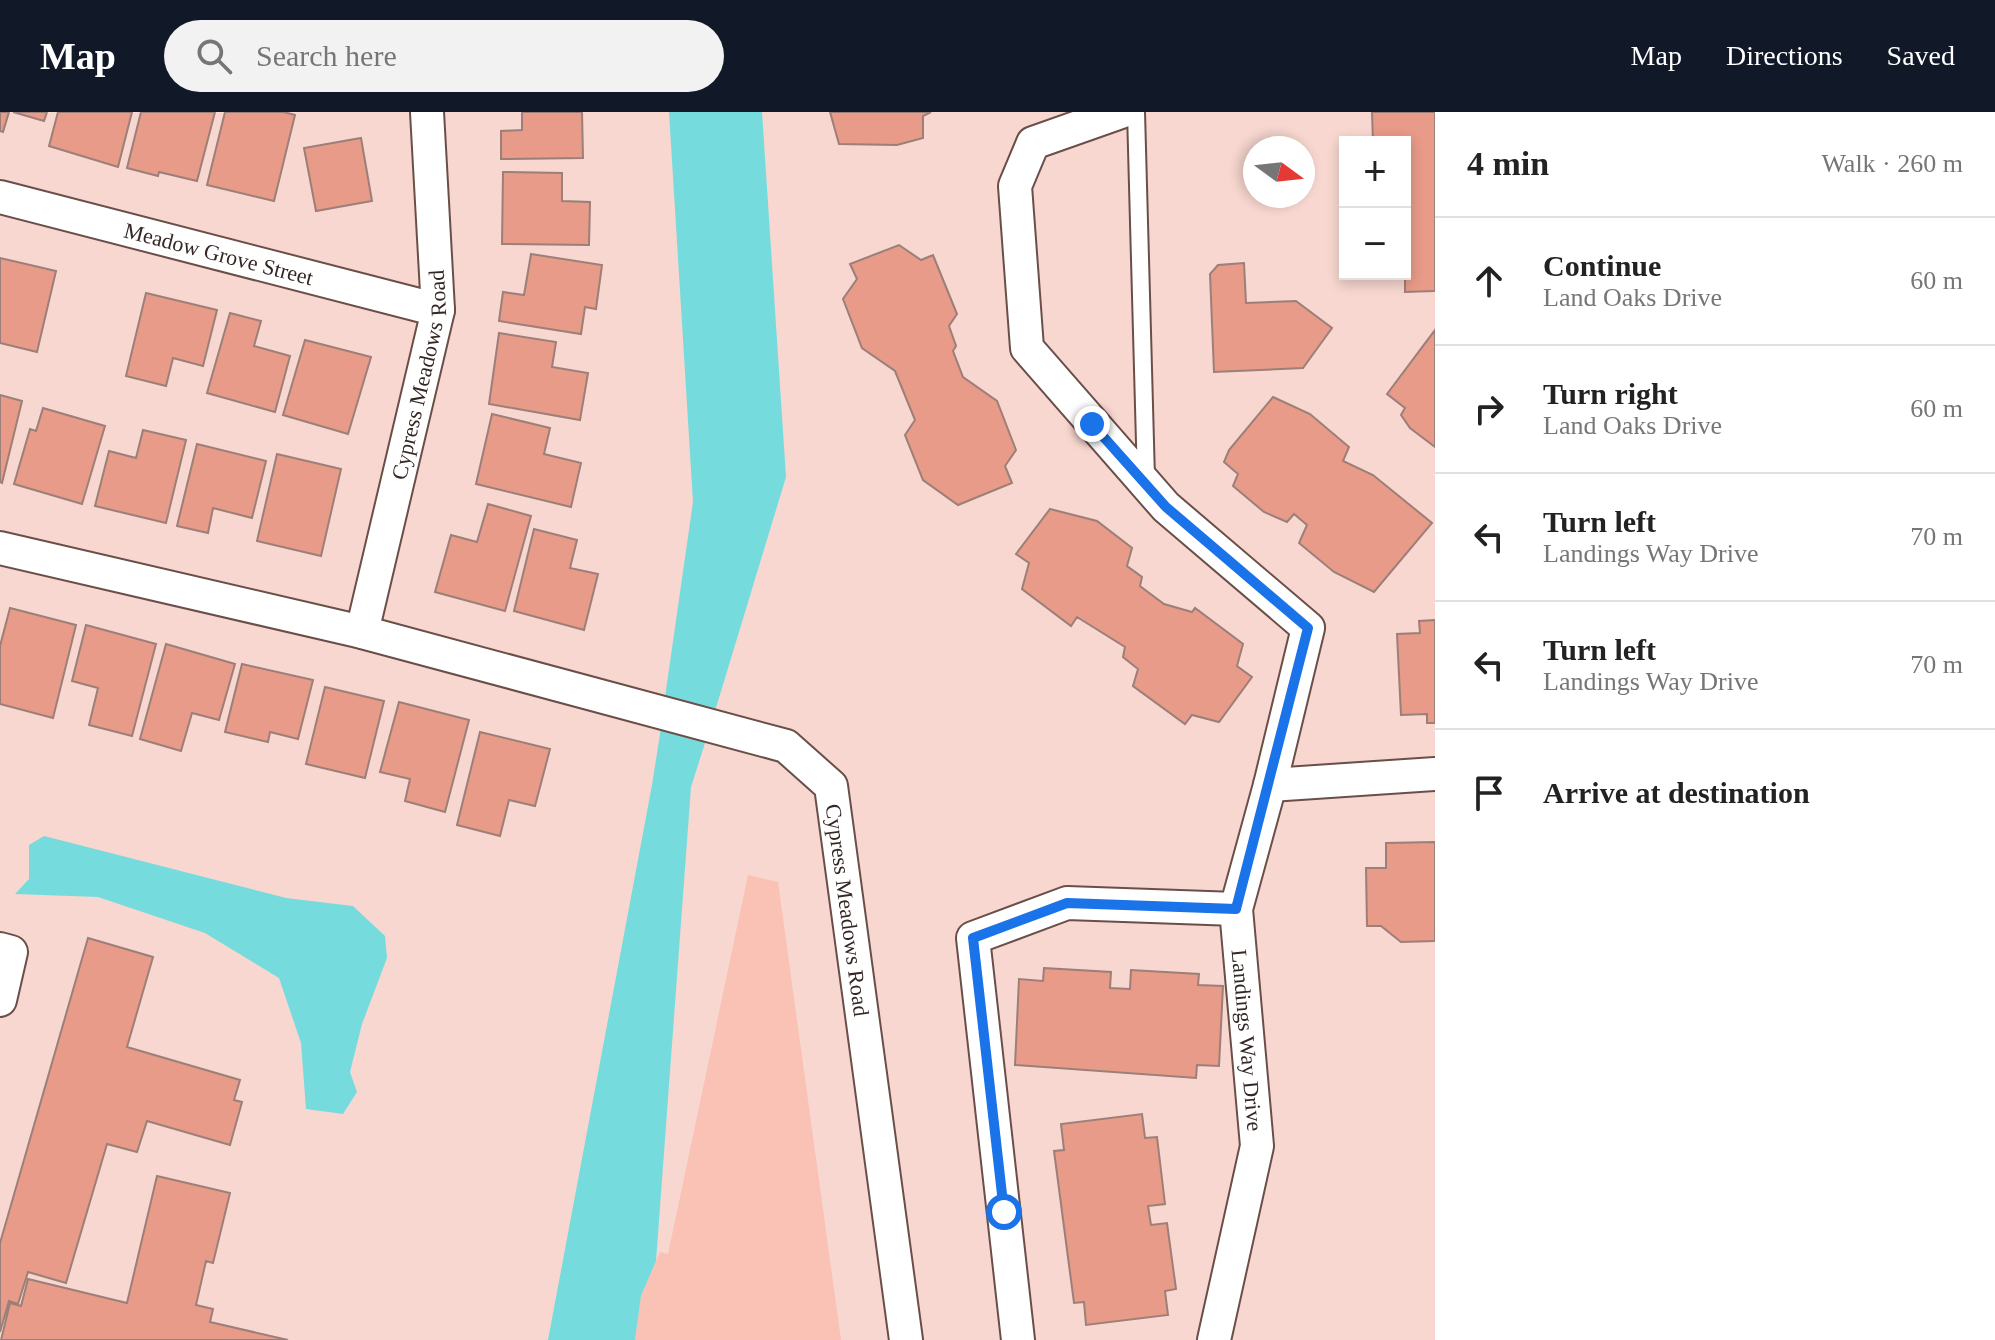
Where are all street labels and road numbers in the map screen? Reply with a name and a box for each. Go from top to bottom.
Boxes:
street label: Meadow Grove Street [122,217,316,290]
street label: Cypress Meadows Road [386,269,451,482]
street label: Cypress Meadows Road [821,802,875,1018]
street label: Landings Way Drive [1227,948,1268,1132]

